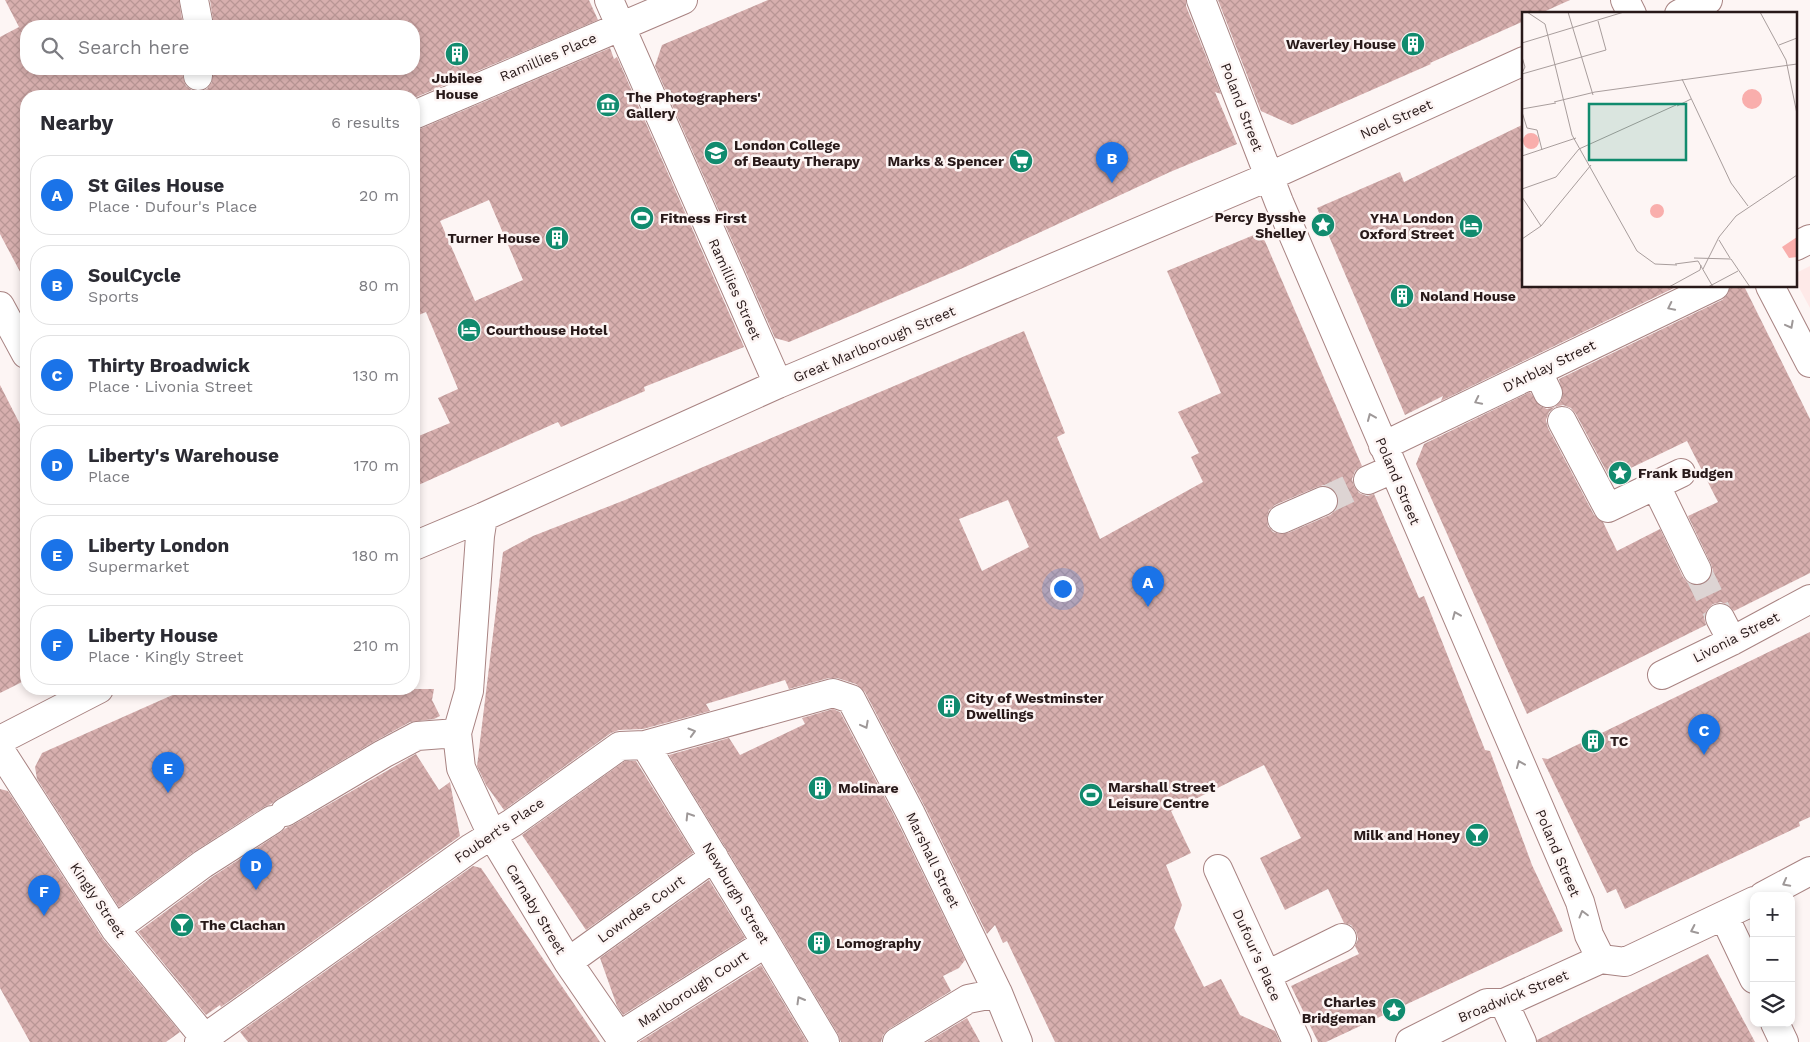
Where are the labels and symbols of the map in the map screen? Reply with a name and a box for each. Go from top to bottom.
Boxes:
inset map [1522,12,1798,288]
street label: Ramillies Place [497,29,599,85]
building icon: Waverley House [1400,31,1426,57]
place label: Waverley House [1286,36,1396,52]
building icon: Jubilee House [444,41,470,67]
street label: Poland Street [1218,61,1266,154]
place label: Jubilee House [432,70,482,102]
place label: The Photographers' Gallery [626,89,761,121]
museum icon: The Photographers' Gallery [595,92,621,118]
street label: Noel Street [1357,96,1435,142]
place label: London College of Beauty Therapy [734,137,860,169]
school or university icon: London College of Beauty Therapy [703,140,729,166]
pin: B [1096,142,1128,183]
supermarket icon: Marks & Spencer [1008,148,1034,174]
place label: Marks & Spencer [887,153,1004,169]
sports icon: Fitness First [629,205,655,231]
place label: Percy Bysshe Shelley [1214,209,1306,241]
place label: Fitness First [660,210,747,226]
place label: YHA London Oxford Street [1359,210,1454,242]
place icon: Percy Bysshe Shelley [1310,212,1336,238]
hotel icon: YHA London Oxford Street [1458,213,1484,239]
building icon: Turner House [544,225,570,251]
place label: Turner House [448,230,540,246]
street label: Ramillies Street [706,236,765,342]
building icon: Noland House [1389,283,1415,309]
place label: Noland House [1420,288,1516,304]
one-way arrow [1667,301,1676,312]
street label: Great Marlborough Street [791,302,958,385]
hotel icon: Courthouse Hotel [456,317,482,343]
one-way arrow [1784,319,1794,328]
place label: Courthouse Hotel [486,322,608,338]
street label: D'Arblay Street [1500,337,1598,395]
one-way arrow [1474,395,1483,405]
one-way arrow [1367,413,1378,422]
street label: Poland Street [1372,435,1424,527]
place icon: Frank Budgen [1607,460,1633,486]
place label: Frank Budgen [1638,465,1733,481]
pin: A [1132,566,1164,607]
your location [1050,576,1076,602]
street label: Livonia Street [1690,608,1782,666]
one-way arrow [1451,611,1462,620]
place label: City of Westminster Dwellings [966,690,1104,722]
building icon: City of Westminster Dwellings [936,693,962,719]
pin: C [1688,714,1720,755]
one-way arrow [859,720,869,729]
one-way arrow [688,727,697,738]
building icon: TC [1580,728,1606,754]
place label: TC [1610,733,1629,749]
pin: E [152,752,184,793]
one-way arrow [1516,760,1527,769]
building icon: Molinare [807,775,833,801]
place label: Marshall Street Leisure Centre [1108,779,1215,811]
place label: Molinare [838,780,899,796]
sports icon: Marshall Street Leisure Centre [1078,782,1104,808]
street label: Foubert's Place [451,794,547,866]
street label: Poland Street [1532,807,1584,899]
street label: Marshall Street [903,810,963,910]
one-way arrow [686,812,695,821]
bar icon: Milk and Honey [1464,822,1490,848]
place label: Milk and Honey [1353,827,1460,843]
street label: Newburgh Street [699,839,773,947]
pin: D [240,849,272,890]
street label: Kingly Street [67,860,129,941]
street label: Carnaby Street [503,861,569,957]
street label: Lowndes Court [594,872,688,946]
pin: F [28,875,60,916]
one-way arrow [1783,877,1792,887]
street label: Dufour's Place [1230,907,1284,1003]
one-way arrow [1578,909,1589,918]
bar icon: The Clachan [169,912,195,938]
place label: The Clachan [200,917,286,933]
one-way arrow [1690,924,1699,934]
building icon: Lomography [806,930,832,956]
place label: Lomography [836,935,921,951]
street label: Marlborough Court [635,947,751,1031]
street label: Broadwick Street [1456,967,1571,1025]
place label: Charles Bridgeman [1302,994,1377,1026]
one-way arrow [797,996,807,1005]
place icon: Charles Bridgeman [1381,997,1407,1023]

